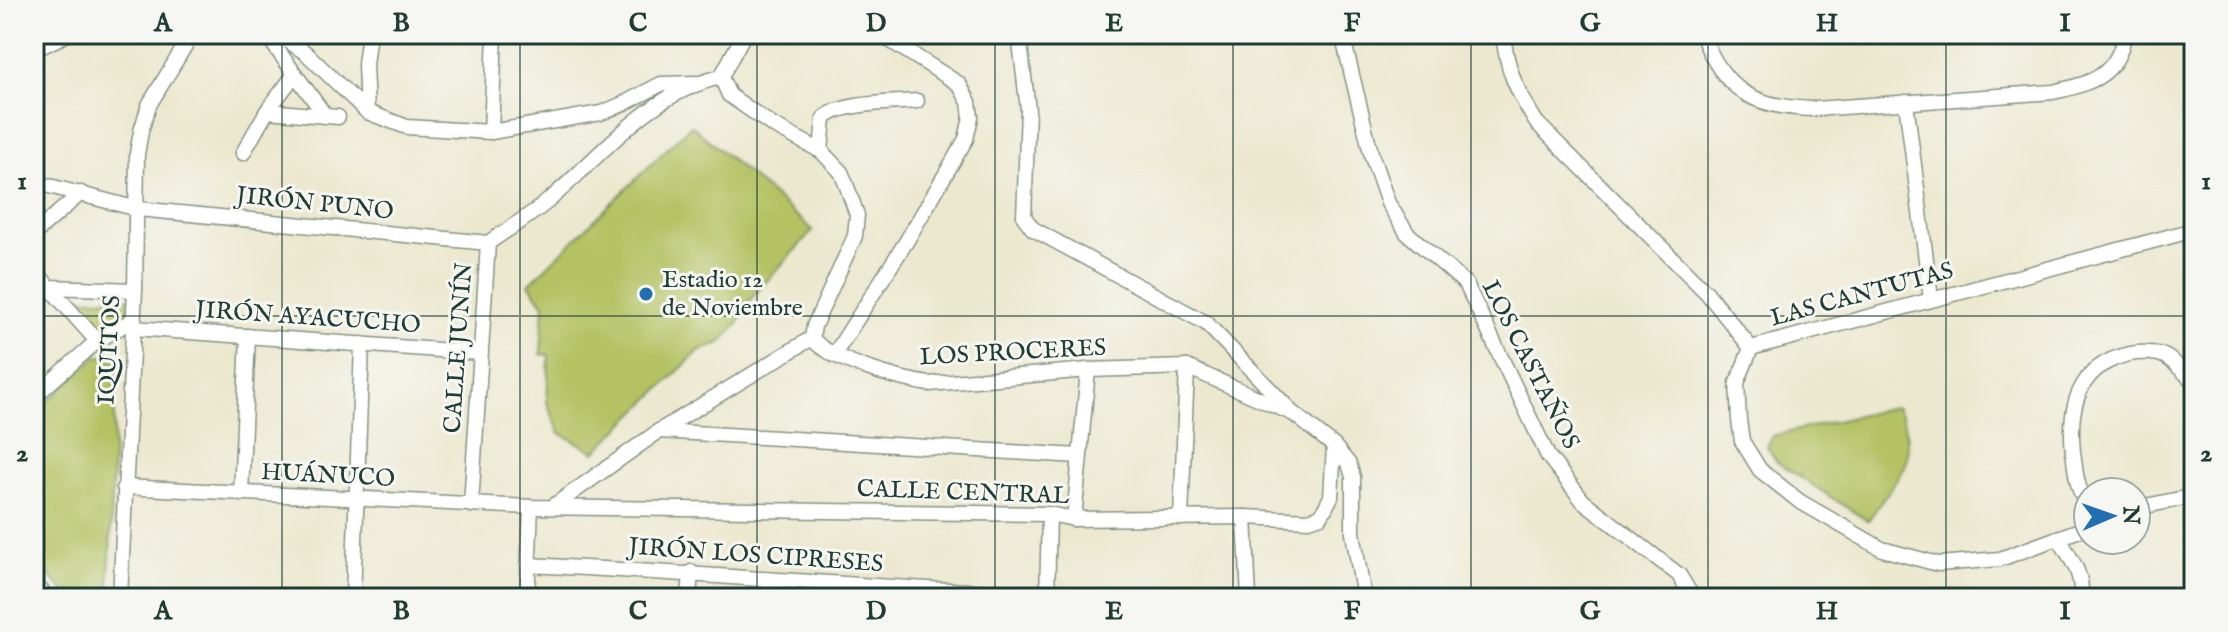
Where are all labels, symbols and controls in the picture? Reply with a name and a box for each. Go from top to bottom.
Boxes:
text: A [153,7,173,40]
text: B [392,7,410,40]
text: C [629,7,648,40]
text: D [866,7,887,40]
text: E [1105,7,1123,40]
text: F [1344,7,1361,40]
text: G [1580,7,1601,40]
text: H [1816,7,1838,40]
text: I [2059,7,2071,40]
text: 1 [17,165,27,198]
text: 1 [2201,165,2211,198]
street label: JIRÓN PUNO [232,180,395,228]
street label: LAS CANTUTAS [1767,256,1957,334]
street label: CALLE JUNÍN [438,261,480,434]
place label: Estadio 12 de Noviembre [662,265,803,324]
street label: LOS CASTAÑOS [1474,275,1586,455]
marker: Estadio 12 de Noviembre [637,285,655,303]
street label: IQUITOS [92,294,128,406]
street label: JIRÓN AYACUCHO [191,294,422,341]
street label: LOS PROCERES [919,333,1107,373]
text: 2 [16,437,28,470]
text: 2 [2200,437,2212,470]
street label: HUÁNUCO [260,457,396,495]
street label: CALLE CENTRAL [856,474,1071,512]
north arrow [2072,476,2152,556]
text: N [2116,504,2144,525]
street label: JIRÓN LOS CIPRESES [625,531,884,580]
text: A [153,595,173,628]
text: B [392,595,410,628]
text: C [629,595,648,628]
text: D [866,595,887,628]
text: E [1105,595,1123,628]
text: F [1344,595,1361,628]
text: G [1580,595,1601,628]
text: H [1816,595,1838,628]
text: I [2059,595,2071,628]

